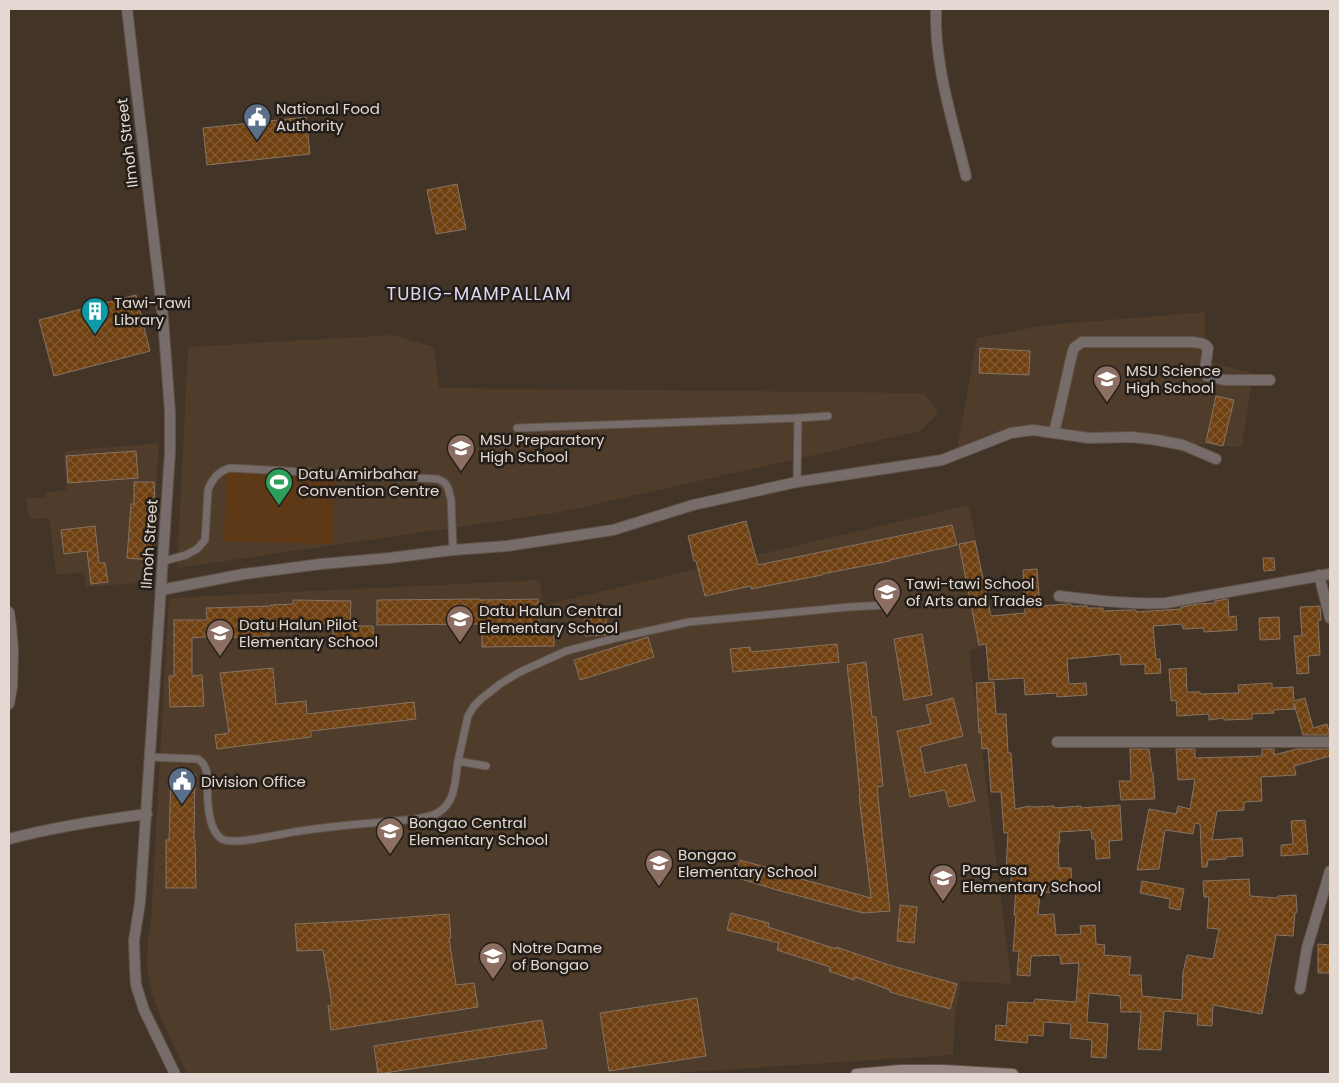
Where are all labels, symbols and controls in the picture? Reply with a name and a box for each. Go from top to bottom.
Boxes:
street label: Ilmoh Street [111,97,143,189]
place label: National Food Authority [276,98,380,136]
public building icon: National Food Authority [242,102,272,141]
district label: TUBIG-MAMPALLAM [386,281,572,306]
place label: Tawi-Tawi Library [114,292,191,330]
building icon: Tawi-Tawi Library [80,296,110,335]
place label: MSU Science High School [1126,360,1221,398]
school or university icon: MSU Science High School [1092,364,1122,403]
place label: MSU Preparatory High School [480,429,605,467]
school or university icon: MSU Preparatory High School [446,433,476,472]
place label: Datu Amirbahar Convention Centre [298,463,439,501]
sports icon: Datu Amirbahar Convention Centre [264,467,294,506]
street label: Ilmoh Street [135,498,163,590]
place label: Tawi-tawi School of Arts and Trades [906,573,1043,611]
school or university icon: Tawi-tawi School of Arts and Trades [872,577,902,616]
place label: Datu Halun Central Elementary School [479,600,622,638]
school or university icon: Datu Halun Central Elementary School [445,604,475,643]
place label: Datu Halun Pilot Elementary School [239,614,378,652]
school or university icon: Datu Halun Pilot Elementary School [205,618,235,657]
public building icon: Division Office [167,766,197,805]
place label: Division Office [201,771,306,792]
place label: Bongao Central Elementary School [409,812,548,850]
school or university icon: Bongao Central Elementary School [375,816,405,855]
place label: Bongao Elementary School [678,844,817,882]
school or university icon: Bongao Elementary School [644,848,674,887]
place label: Pag-asa Elementary School [962,859,1101,897]
school or university icon: Pag-asa Elementary School [928,863,958,902]
place label: Notre Dame of Bongao [512,937,602,975]
school or university icon: Notre Dame of Bongao [478,941,508,980]

